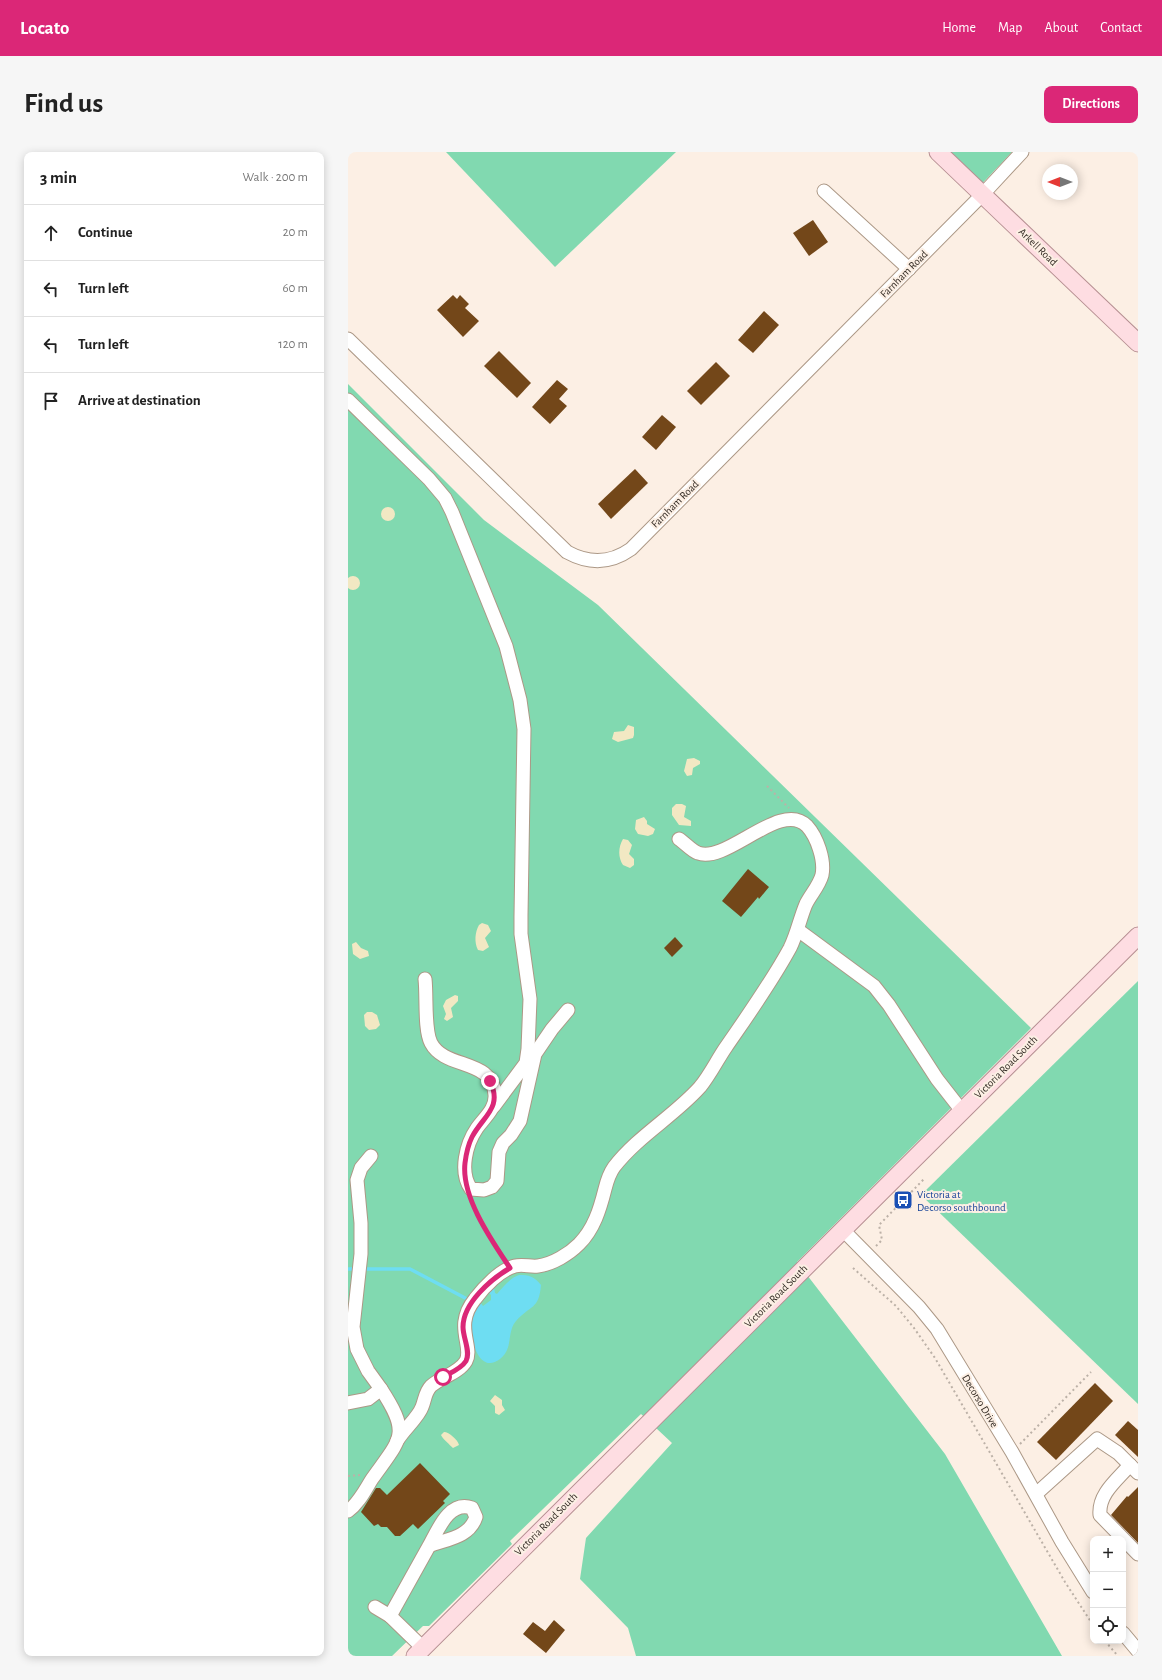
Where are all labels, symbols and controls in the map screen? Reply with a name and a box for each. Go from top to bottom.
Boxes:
text: Locato [20,19,69,38]
text: Home [942,21,976,35]
text: Map [998,21,1022,35]
text: About [1044,21,1078,35]
text: Contact [1100,21,1142,35]
button: Directions [1044,86,1138,123]
text: Find us [24,90,103,118]
north arrow [1042,164,1078,200]
text: 3 min [40,169,77,186]
text: Walk · 200 m [242,171,308,184]
icon: ahead [40,222,62,244]
text: Continue [78,225,133,240]
text: 20 m [283,226,308,239]
street label: Arkell Road [1017,226,1060,268]
street label: Farnham Road [878,248,930,300]
icon: left [40,278,62,300]
text: Turn left [78,281,129,296]
text: 60 m [282,282,308,295]
icon: left [40,334,62,356]
text: Turn left [78,337,129,352]
text: 120 m [278,338,308,351]
icon: arrive [40,390,62,412]
text: Arrive at destination [78,393,201,408]
street label: Farnham Road [649,478,701,530]
street label: Victoria Road South [972,1033,1040,1101]
route end [481,1072,499,1090]
bus stop icon: Victoria at Decorso southbound [892,1189,914,1211]
place label: Victoria at Decorso southbound [917,1189,1006,1213]
street label: Victoria Road South [742,1262,810,1330]
route start [434,1368,452,1386]
street label: Decorso Drive [960,1373,1000,1429]
street label: Victoria Road South [512,1490,580,1558]
map controls [1090,1536,1126,1644]
button: + [1090,1536,1126,1572]
button: − [1090,1572,1126,1608]
button: locate [1090,1608,1126,1644]

